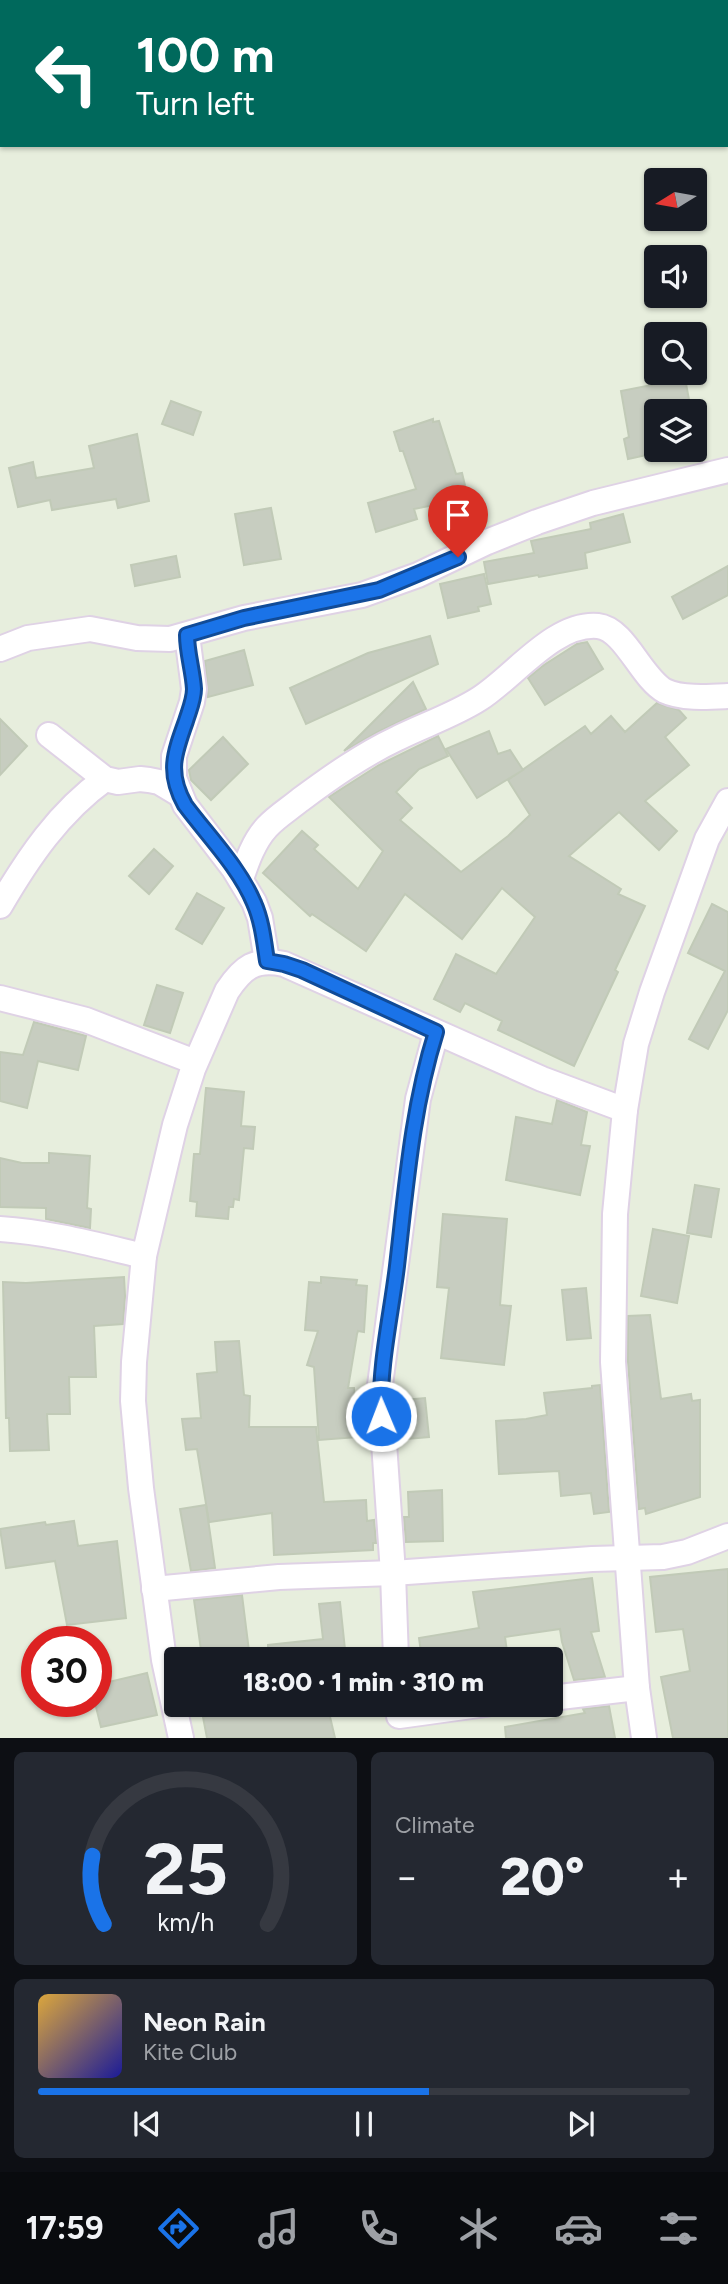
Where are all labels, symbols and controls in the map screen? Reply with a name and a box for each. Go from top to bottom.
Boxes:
text: 100 m [136,25,275,84]
icon: left [21,28,112,119]
text: Turn left [136,85,255,123]
north arrow [644,168,707,231]
map controls [644,168,707,462]
button: sound [644,245,707,308]
button: search [644,322,707,385]
button: layers [644,399,707,462]
pin [428,485,488,557]
icon: arrive [439,496,477,534]
position arrow [344,1379,418,1453]
speed limit sign: 30 [21,1626,112,1717]
text: 18:00 · 1 min · 310 m [243,1666,484,1698]
text: Climate [395,1811,474,1839]
text: 25 [143,1826,228,1913]
text: 20° [500,1846,585,1908]
text: − [395,1854,419,1900]
text: + [666,1854,690,1900]
text: km/h [157,1907,214,1937]
text: Neon Rain [143,2006,266,2038]
text: Kite Club [143,2038,237,2066]
icon: previous [128,2105,166,2143]
icon: pause [345,2105,383,2143]
icon: next [562,2105,600,2143]
icon: directions [154,2204,203,2253]
icon: music [254,2204,303,2253]
icon: phone [354,2204,403,2253]
icon: climate [454,2204,503,2253]
icon: car [554,2204,603,2253]
icon: filters [654,2204,703,2253]
text: 17:59 [25,2209,104,2247]

